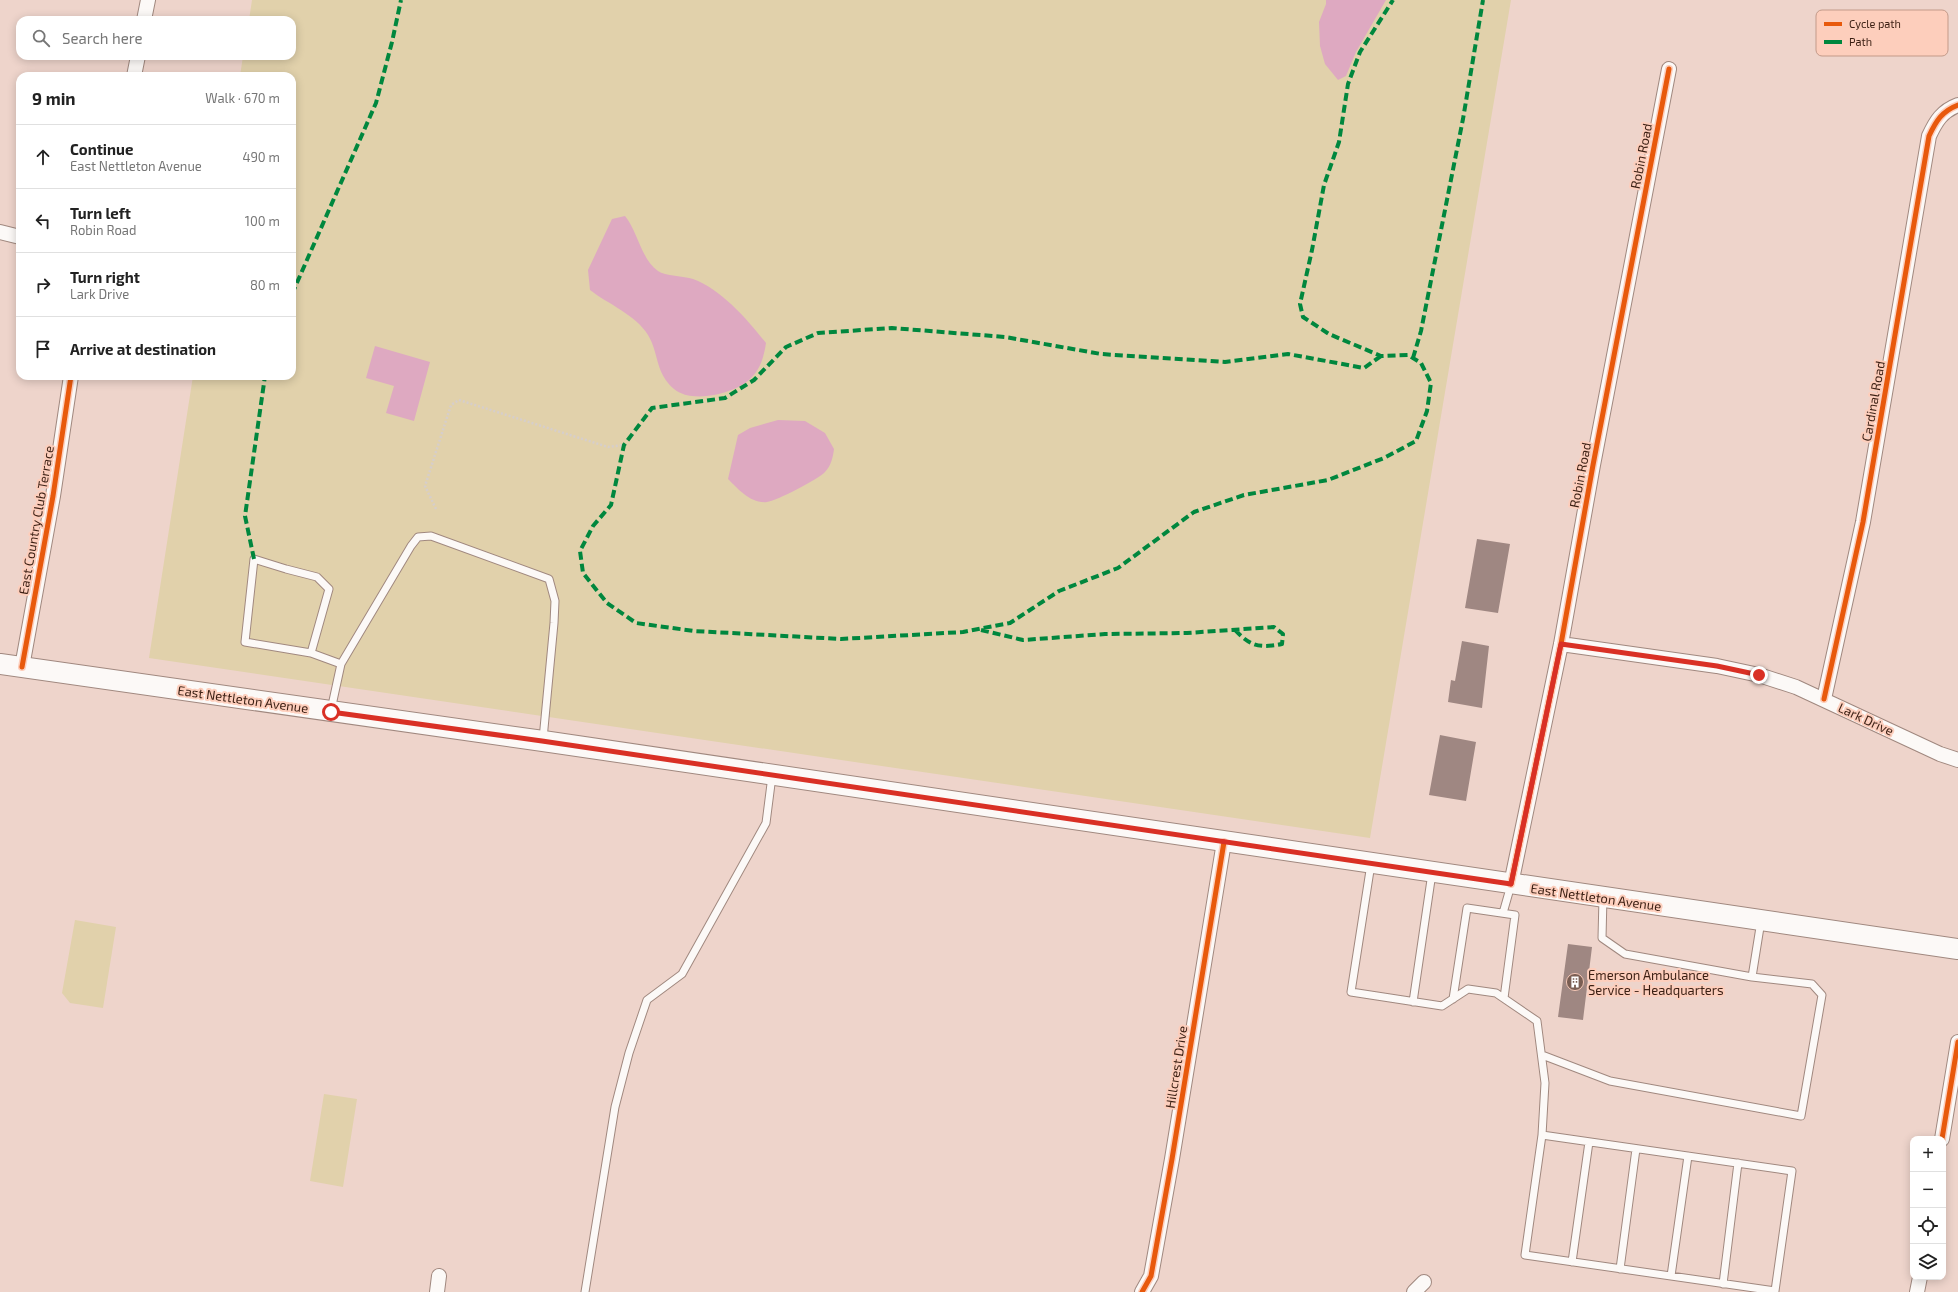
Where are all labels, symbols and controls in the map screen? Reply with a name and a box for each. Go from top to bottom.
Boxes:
legend [1816,10,1948,56]
search box [16,16,296,60]
text: Cycle path [1849,17,1901,30]
icon: search [30,27,52,49]
text: Search here [62,29,143,47]
text: Path [1849,35,1872,48]
text: 9 min [32,88,76,108]
text: Walk · 670 m [205,90,280,106]
street label: Robin Road [1627,122,1655,190]
text: Continue [70,140,133,158]
icon: ahead [32,146,54,168]
text: 490 m [242,149,280,165]
text: East Nettleton Avenue [70,158,202,174]
text: Turn left [70,204,131,222]
icon: left [32,210,54,232]
text: 100 m [245,213,280,229]
text: Robin Road [70,222,136,238]
text: Turn right [70,268,140,286]
icon: right [32,274,54,296]
text: 80 m [250,277,280,293]
text: Lark Drive [70,286,129,302]
icon: arrive [32,338,54,360]
text: Arrive at destination [70,340,216,358]
street label: Cardinal Road [1858,360,1888,442]
street label: Robin Road [1566,441,1594,509]
street label: East Country Club Terrace [15,444,57,596]
route end [1750,666,1768,684]
street label: East Nettleton Avenue [177,682,309,716]
street label: Lark Drive [1836,699,1896,739]
route start [322,703,340,721]
street label: East Nettleton Avenue [1530,880,1662,914]
place label: Emerson Ambulance Service - Headquarters [1588,967,1724,998]
building icon: Emerson Ambulance Service - Headquarters [1565,972,1585,992]
street label: Hillcrest Drive [1162,1025,1190,1109]
map controls [1910,1136,1946,1280]
button: + [1910,1136,1946,1172]
button: − [1910,1172,1946,1208]
button: locate [1910,1208,1946,1244]
button: layers [1910,1244,1946,1280]

